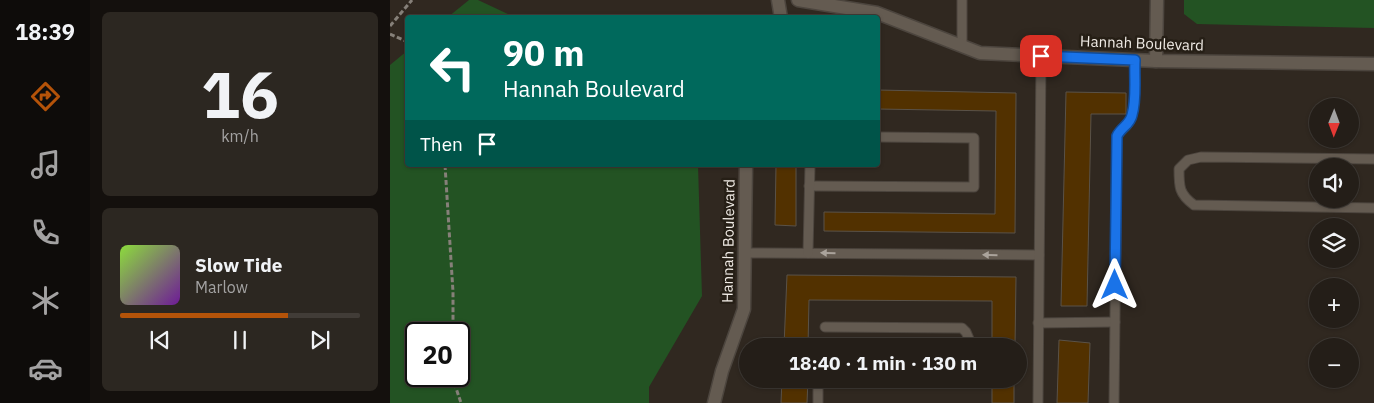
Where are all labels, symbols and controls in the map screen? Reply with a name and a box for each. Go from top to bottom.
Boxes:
text: 18:39 [15,17,75,46]
text: 90 m [503,30,585,76]
street label: Hannah Boulevard [1080,31,1204,55]
icon: left [420,35,485,100]
pin [1020,35,1062,77]
icon: arrive [1027,42,1055,70]
text: 16 [201,51,279,136]
text: Hannah Boulevard [503,74,685,103]
icon: directions [28,79,63,114]
north arrow [1309,98,1359,148]
map controls [1309,98,1359,388]
text: km/h [221,126,259,146]
icon: arrive [473,130,501,158]
text: Then [420,132,463,156]
icon: music [28,147,63,182]
button: sound [1309,158,1359,208]
street label: Hannah Boulevard [717,179,739,303]
icon: phone [28,215,63,250]
button: layers [1309,218,1359,268]
one-way arrow [820,249,836,257]
one-way arrow [982,251,998,259]
text: Slow Tide [195,253,282,277]
position arrow [1088,258,1140,310]
text: Marlow [195,277,248,297]
button: + [1309,278,1359,328]
icon: climate [28,283,63,318]
speed limit sign: 20 [405,322,470,387]
icon: previous [146,326,174,354]
icon: pause [226,326,254,354]
icon: next [306,326,334,354]
button: − [1309,338,1359,388]
icon: car [28,351,63,386]
text: 18:40 · 1 min · 130 m [789,351,977,375]

